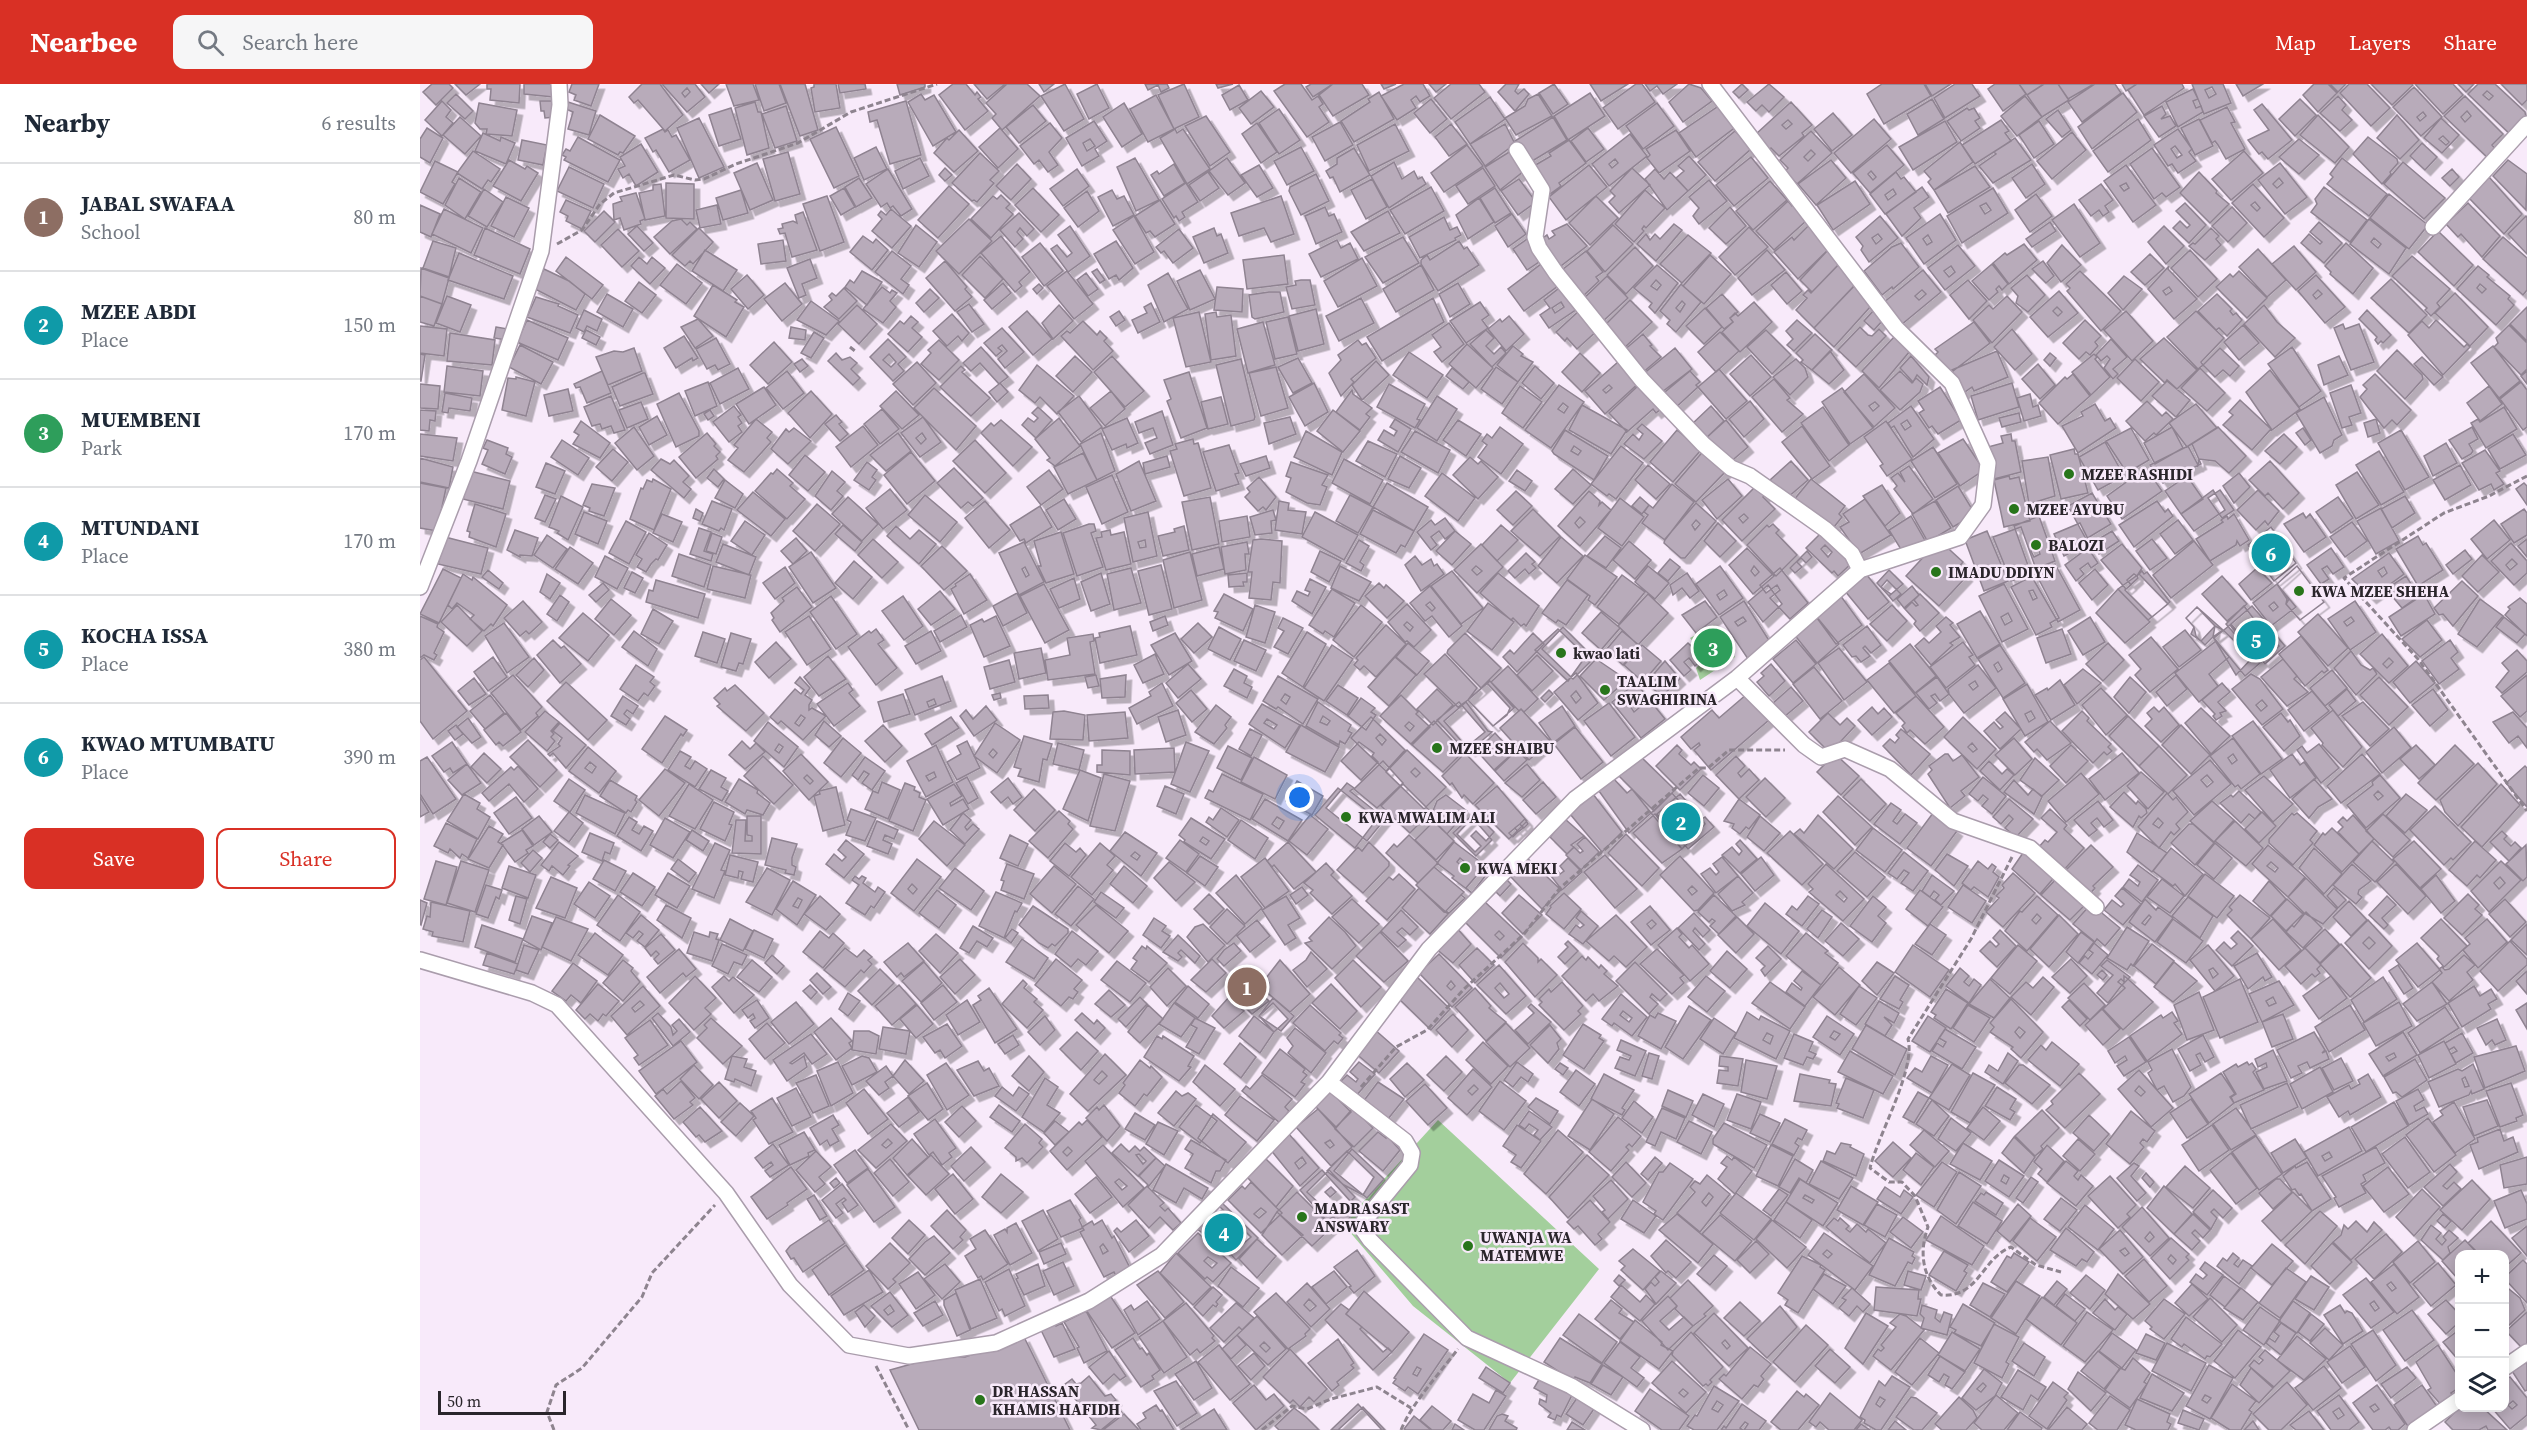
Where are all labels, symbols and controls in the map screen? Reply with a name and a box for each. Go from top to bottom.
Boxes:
search box [173,15,593,69]
text: Nearbee [30,23,137,61]
icon: search [194,26,227,59]
text: Search here [242,27,358,57]
text: Map [2275,28,2316,57]
text: Layers [2349,28,2411,57]
text: Share [2444,28,2497,57]
text: Nearby [24,105,110,141]
text: 6 results [321,109,396,137]
text: JABAL SWAFAA [81,188,235,218]
text: 1 [38,203,49,231]
text: 80 m [353,203,396,231]
text: School [81,218,141,246]
text: MZEE ABDI [81,296,196,326]
text: 2 [38,311,49,339]
text: 150 m [343,311,396,339]
text: Place [81,326,129,354]
text: MUEMBENI [81,404,201,434]
text: 3 [38,419,49,447]
text: 170 m [343,419,396,447]
text: Park [81,434,122,462]
place label: MZEE RASHIDI [2081,463,2193,485]
marker: MZEE RASHIDI [2062,467,2076,481]
place label: MZEE AYUBU [2026,498,2125,520]
marker: MZEE AYUBU [2007,502,2021,516]
text: MTUNDANI [81,512,199,542]
text: 4 [38,527,49,555]
text: 170 m [343,527,396,555]
pin: 6 [2252,530,2290,576]
place label: BALOZI [2048,534,2104,556]
marker: BALOZI [2029,538,2043,552]
text: Place [81,542,129,570]
place label: IMADU DDIYN [1948,561,2055,583]
marker: IMADU DDIYN [1929,565,1943,579]
place label: KWA MZEE SHEHA [2311,580,2450,602]
marker: KWA MZEE SHEHA [2292,584,2306,598]
pin: 5 [2236,618,2276,662]
text: KOCHA ISSA [81,620,208,650]
pin: 3 [1694,626,1732,670]
text: 5 [38,635,49,663]
text: 380 m [343,635,396,663]
place label: kwao lati [1573,642,1640,664]
marker: kwao lati [1554,646,1568,660]
text: Place [81,650,129,678]
place label: TAALIM SWAGHIRINA [1617,670,1718,710]
marker: TAALIM SWAGHIRINA [1598,683,1612,697]
text: KWAO MTUMBATU [81,728,275,758]
place label: MZEE SHAIBU [1449,737,1555,759]
marker: MZEE SHAIBU [1430,741,1444,755]
text: 6 [38,743,49,771]
text: 390 m [343,743,396,771]
text: Place [81,758,129,786]
your location [1285,783,1314,812]
pin: 2 [1662,800,1700,844]
place label: KWA MWALIM ALI [1358,806,1495,828]
marker: KWA MWALIM ALI [1339,810,1353,824]
button: Save [24,828,204,889]
button: Share [216,828,396,889]
place label: KWA MEKI [1477,857,1557,879]
marker: KWA MEKI [1458,861,1472,875]
pin: 1 [1228,964,1266,1010]
place label: MADRASAST ANSWARY [1314,1197,1409,1237]
pin: 4 [1204,1210,1244,1256]
marker: MADRASAST ANSWARY [1295,1210,1309,1224]
place label: UWANJA WA MATEMWE [1480,1226,1572,1266]
marker: UWANJA WA MATEMWE [1461,1239,1475,1253]
map controls [2455,1250,2509,1412]
button: + [2455,1250,2509,1304]
button: − [2455,1304,2509,1358]
button: layers [2455,1358,2509,1412]
place label: DR HASSAN KHAMIS HAFIDH [992,1380,1120,1420]
scale bar [438,1388,566,1416]
text: 50 m [447,1390,481,1412]
marker: DR HASSAN KHAMIS HAFIDH [973,1393,987,1407]

